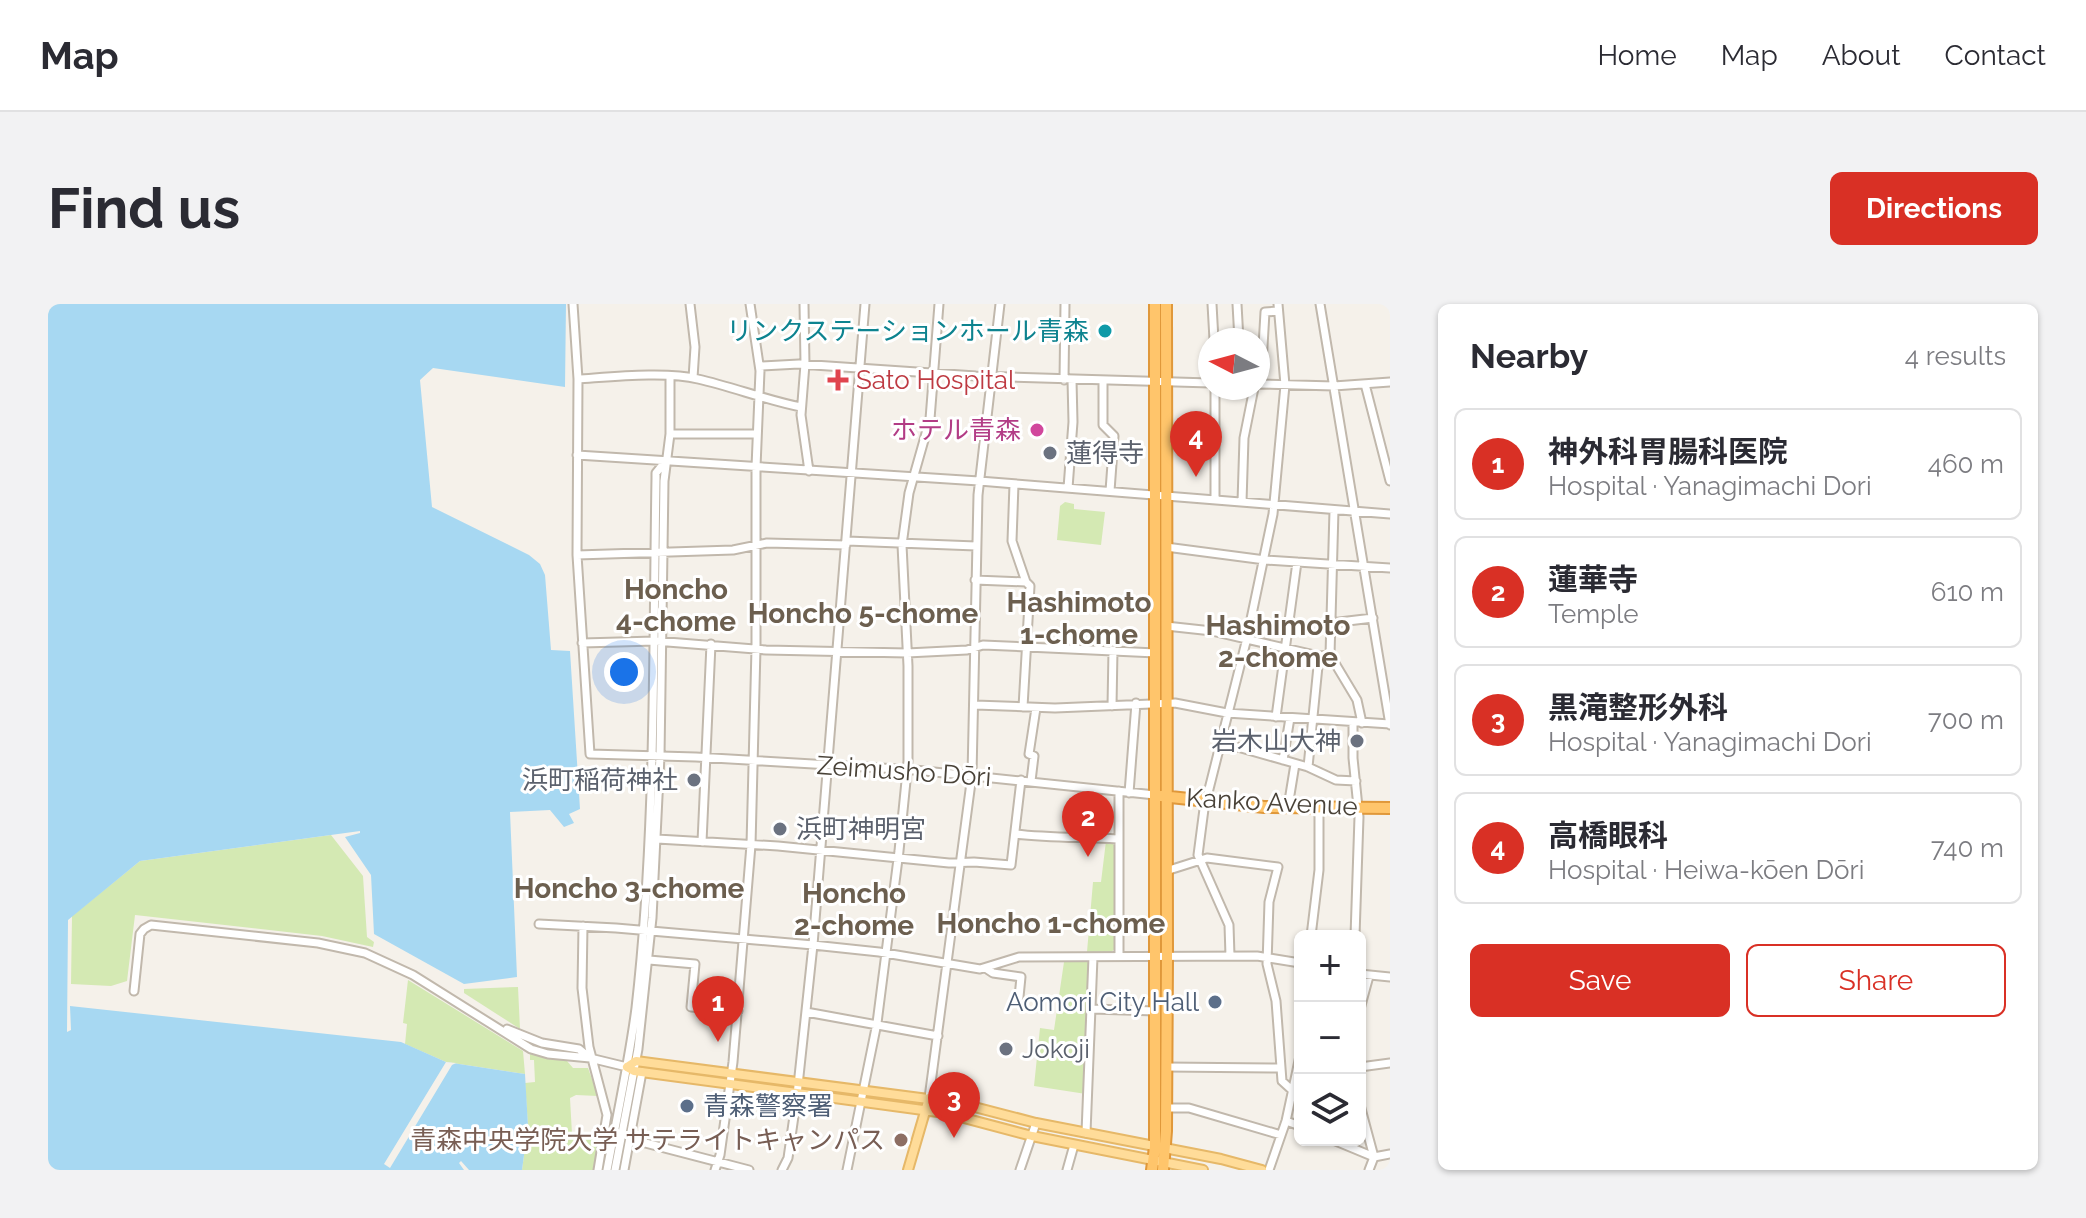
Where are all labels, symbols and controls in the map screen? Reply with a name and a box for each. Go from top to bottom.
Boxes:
text: Map [40,33,119,78]
text: Home [1597,39,1677,72]
text: Map [1721,39,1778,72]
text: About [1822,39,1901,72]
text: Contact [1945,39,2046,72]
button: Directions [1830,172,2038,245]
text: Find us [48,175,240,241]
place label: リンクステーションホール青森 [726,316,1089,346]
marker: リンクステーションホール青森 [1096,322,1114,340]
north arrow [1198,328,1270,400]
text: Nearby [1470,336,1588,376]
text: 4 results [1905,341,2006,371]
place label: Sato Hospital [856,365,1016,395]
marker: Sato Hospital [827,369,849,391]
pin: 4 [1170,411,1222,477]
place label: ホテル青森 [891,415,1021,445]
marker: ホテル青森 [1028,421,1046,439]
text: 神外科胃腸科医院 [1548,434,1788,469]
place label: 蓮得寺 [1066,438,1144,468]
marker: 蓮得寺 [1041,444,1059,462]
text: 1 [1492,449,1504,479]
text: 460 m [1928,449,2004,479]
text: Hospital · Yanagimachi Dori [1548,471,1872,501]
text: 蓮華寺 [1548,562,1638,597]
district label: Honcho 4-chome [616,573,736,638]
text: 2 [1491,577,1505,607]
text: 610 m [1931,577,2004,607]
district label: Hashimoto 1-chome [1007,586,1152,651]
district label: Honcho 5-chome [748,597,979,630]
text: Temple [1548,599,1638,629]
district label: Hashimoto 2-chome [1206,609,1351,674]
your location [604,652,644,692]
text: 黒滝整形外科 [1548,690,1728,725]
text: 3 [1491,705,1505,735]
text: 700 m [1928,705,2004,735]
place label: 岩木山大神 [1211,726,1341,756]
text: Hospital · Yanagimachi Dori [1548,727,1872,757]
marker: 岩木山大神 [1348,732,1366,750]
street label: Zeimusho Dōri [816,750,992,792]
place label: 浜町稲荷神社 [522,765,678,795]
marker: 浜町稲荷神社 [685,771,703,789]
street label: Kanko Avenue [1186,783,1358,821]
pin: 2 [1062,791,1114,857]
place label: 浜町神明宮 [796,814,926,844]
text: 高橋眼科 [1548,818,1668,853]
marker: 浜町神明宮 [771,820,789,838]
text: 4 [1491,833,1505,863]
text: 740 m [1931,833,2004,863]
text: Hospital · Heiwa-kōen Dōri [1548,855,1864,885]
district label: Honcho 3-chome [514,872,745,905]
district label: Honcho 2-chome [794,877,914,942]
district label: Honcho 1-chome [937,907,1166,940]
map controls [1294,930,1366,1146]
button: + [1294,930,1366,1002]
button: Save [1470,944,1730,1017]
button: Share [1746,944,2006,1017]
pin: 1 [692,976,744,1042]
place label: Aomori City Hall [1006,987,1200,1017]
marker: Aomori City Hall [1206,993,1224,1011]
button: − [1294,1002,1366,1074]
place label: Jokoji [1022,1034,1090,1064]
marker: Jokoji [997,1040,1015,1058]
pin: 3 [928,1072,980,1138]
button: layers [1294,1074,1366,1146]
place label: 青森警察署 [703,1091,833,1121]
marker: 青森警察署 [678,1097,696,1115]
place label: 青森中央学院大学 サテライトキャンパス [410,1125,885,1155]
marker: 青森中央学院大学 サテライトキャンパス [892,1131,910,1149]

